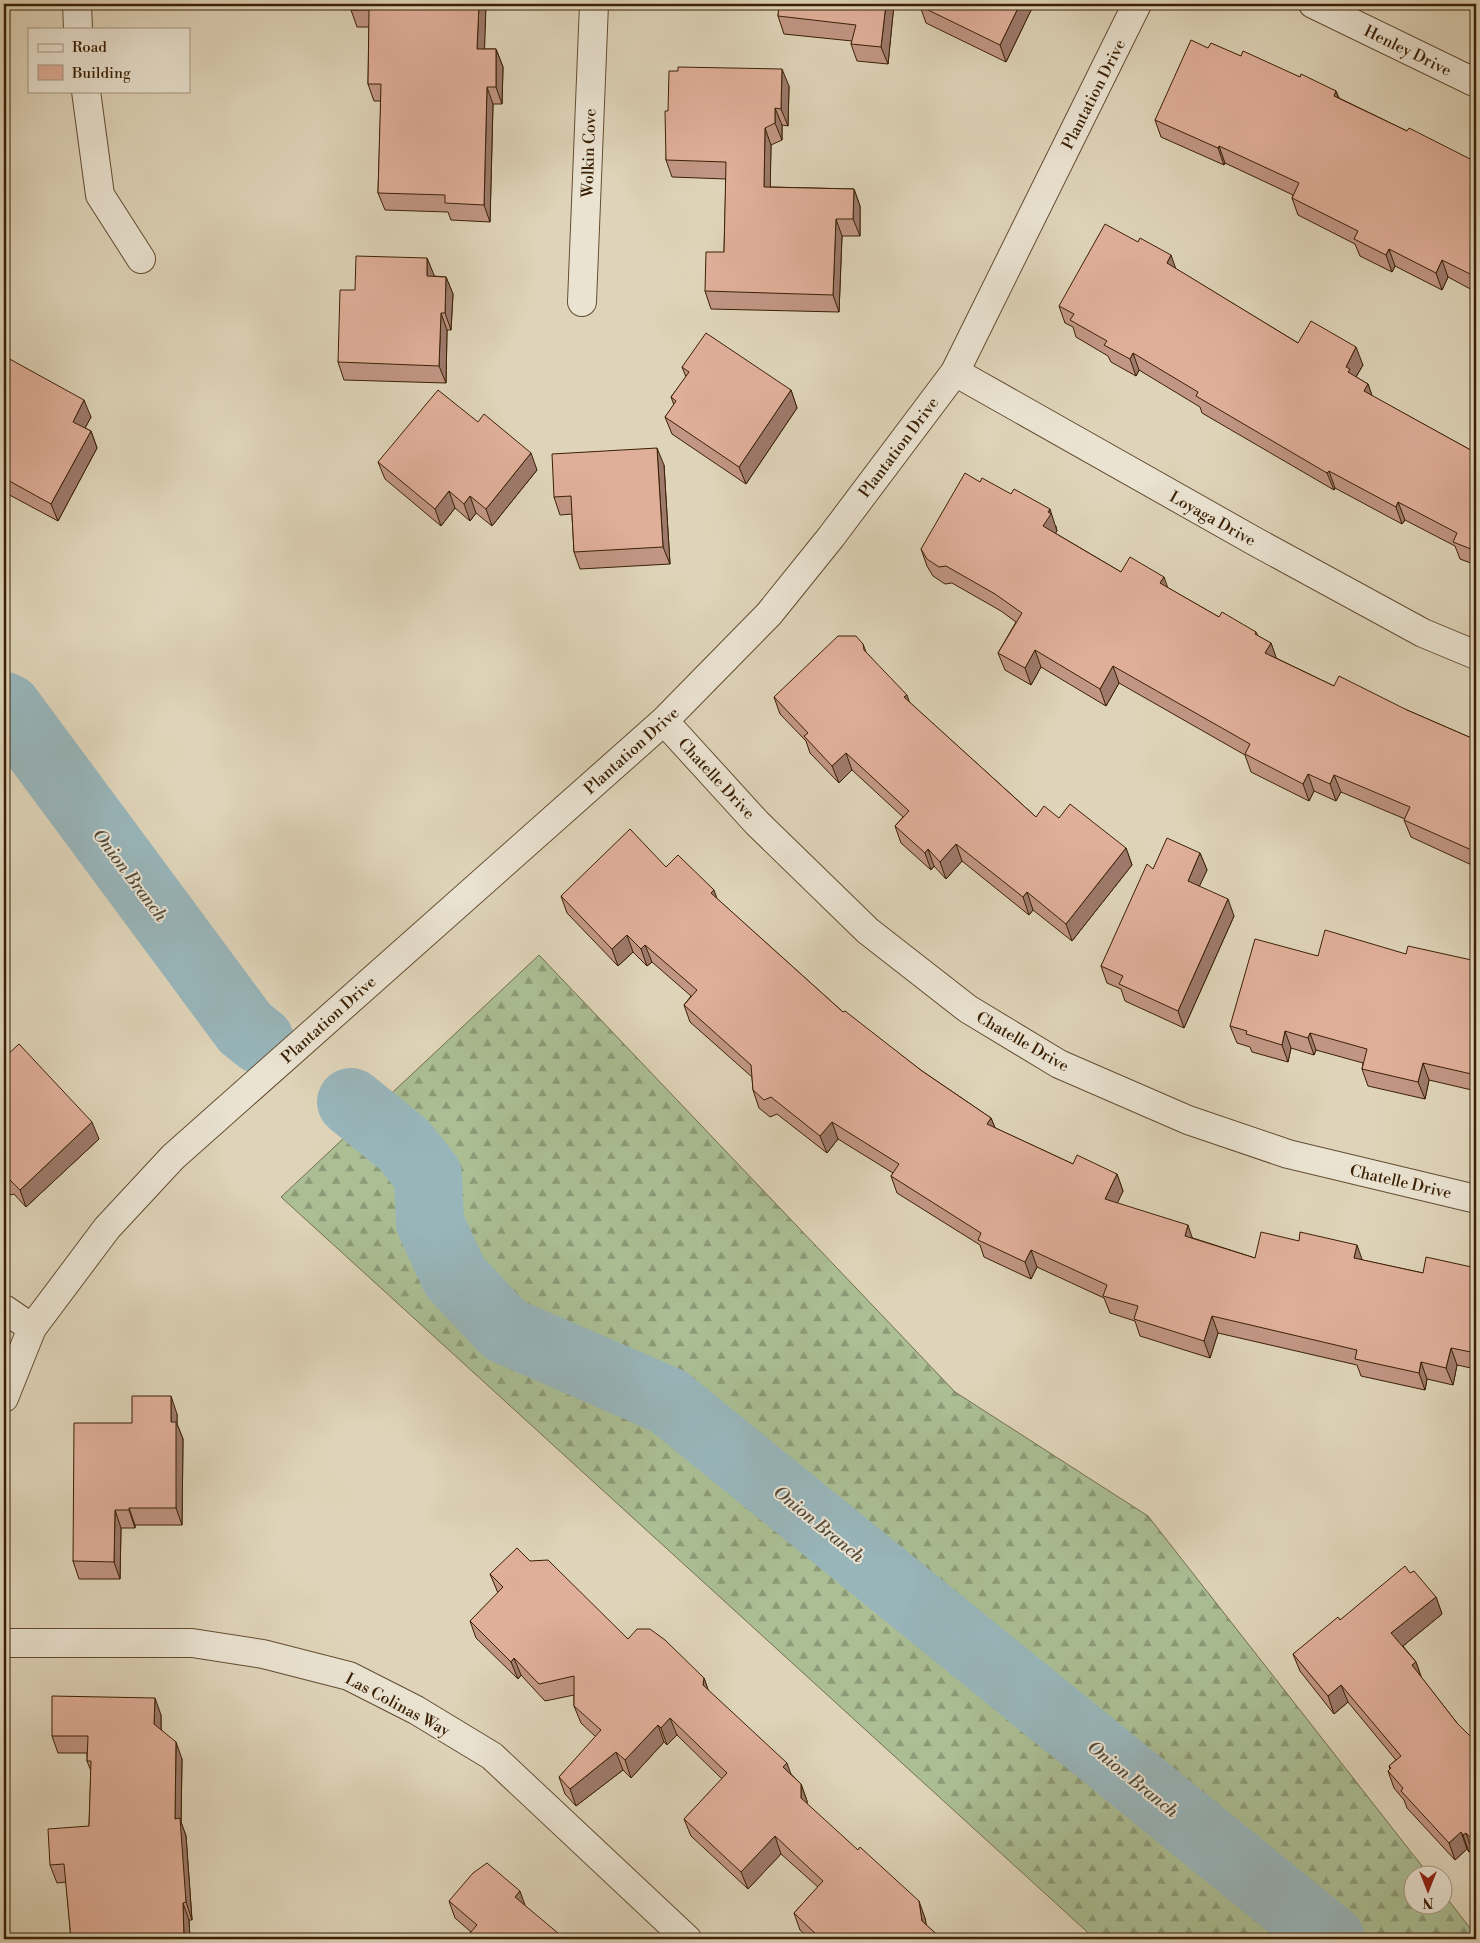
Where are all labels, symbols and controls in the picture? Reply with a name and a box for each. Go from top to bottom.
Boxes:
street label: Henley Drive [1360,21,1455,81]
legend [28,28,190,92]
street label: Plantation Drive [1058,36,1130,153]
text: Road [72,38,107,57]
text: Building [71,64,131,83]
street label: Wolkin Cove [577,108,601,199]
street label: Plantation Drive [854,393,943,502]
street label: Loyaga Drive [1166,487,1259,551]
street label: Plantation Drive [580,703,683,799]
street label: Chatelle Drive [674,734,759,823]
water label: Onion Branch [87,824,173,927]
street label: Plantation Drive [277,972,380,1068]
street label: Chatelle Drive [973,1007,1072,1076]
street label: Chatelle Drive [1348,1161,1454,1203]
water label: Onion Branch [769,1481,870,1569]
street label: Las Colinas Way [342,1669,454,1741]
water label: Onion Branch [1083,1736,1184,1824]
north arrow [1402,1866,1452,1916]
text: N [1422,1893,1434,1911]

